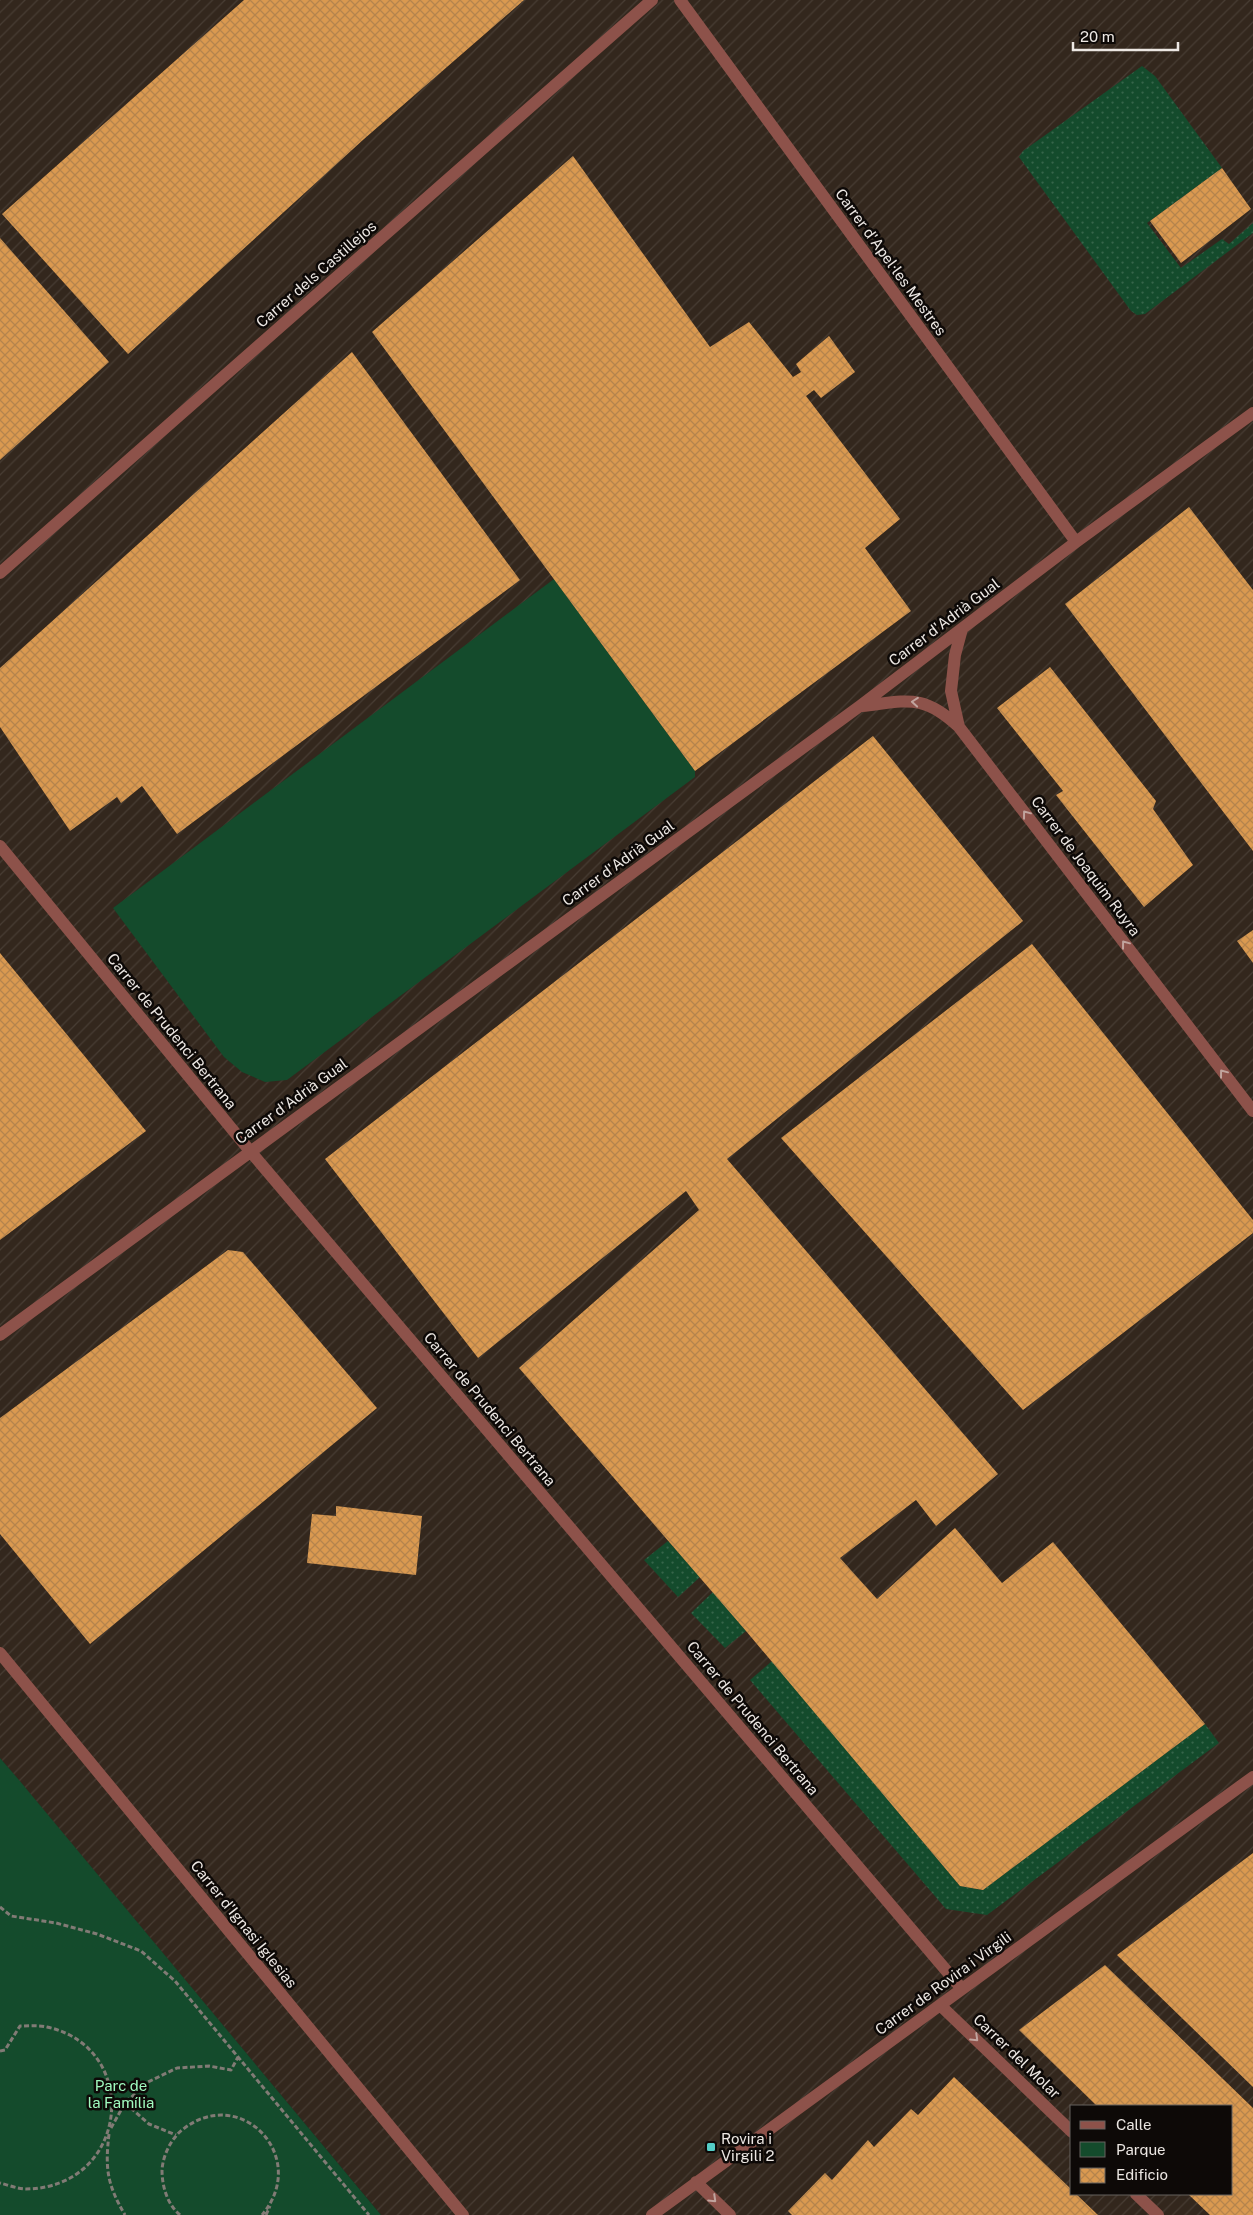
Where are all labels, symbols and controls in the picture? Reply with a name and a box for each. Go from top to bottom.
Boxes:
scale bar [1073,20,1178,52]
text: 20 m [1080,28,1115,45]
street label: Carrer d'Apel·les Mestres [832,185,950,339]
street label: Carrer dels Castillejos [253,217,379,331]
street label: Carrer d'Adrià Gual [885,575,1003,669]
one-way arrow [911,697,919,708]
street label: Carrer de Joaquim Ruyra [1028,793,1144,939]
one-way arrow [1024,811,1032,820]
street label: Carrer d'Adrià Gual [559,817,677,909]
one-way arrow [1122,940,1131,950]
street label: Carrer de Prudenci Bertrana [104,950,240,1112]
street label: Carrer d'Adrià Gual [232,1055,350,1147]
one-way arrow [1221,1070,1229,1079]
street label: Carrer de Prudenci Bertrana [421,1329,559,1489]
street label: Carrer de Prudenci Bertrana [684,1638,822,1798]
street label: Carrer d'Ignasi Iglesias [187,1857,301,1991]
street label: Carrer de Rovira i Virgili [872,1928,1014,2038]
street label: Carrer del Molar [970,2010,1064,2102]
one-way arrow [970,2033,979,2042]
park label: Parc de la Família [88,2077,154,2111]
legend [1070,2105,1233,2195]
text: Calle [1116,2116,1152,2133]
place label: Rovira i Virgili 2 [721,2130,774,2164]
marker: Rovira i Virgili 2 [705,2141,717,2153]
text: Parque [1116,2141,1166,2158]
text: Edificio [1116,2166,1168,2183]
one-way arrow [707,2193,716,2202]

